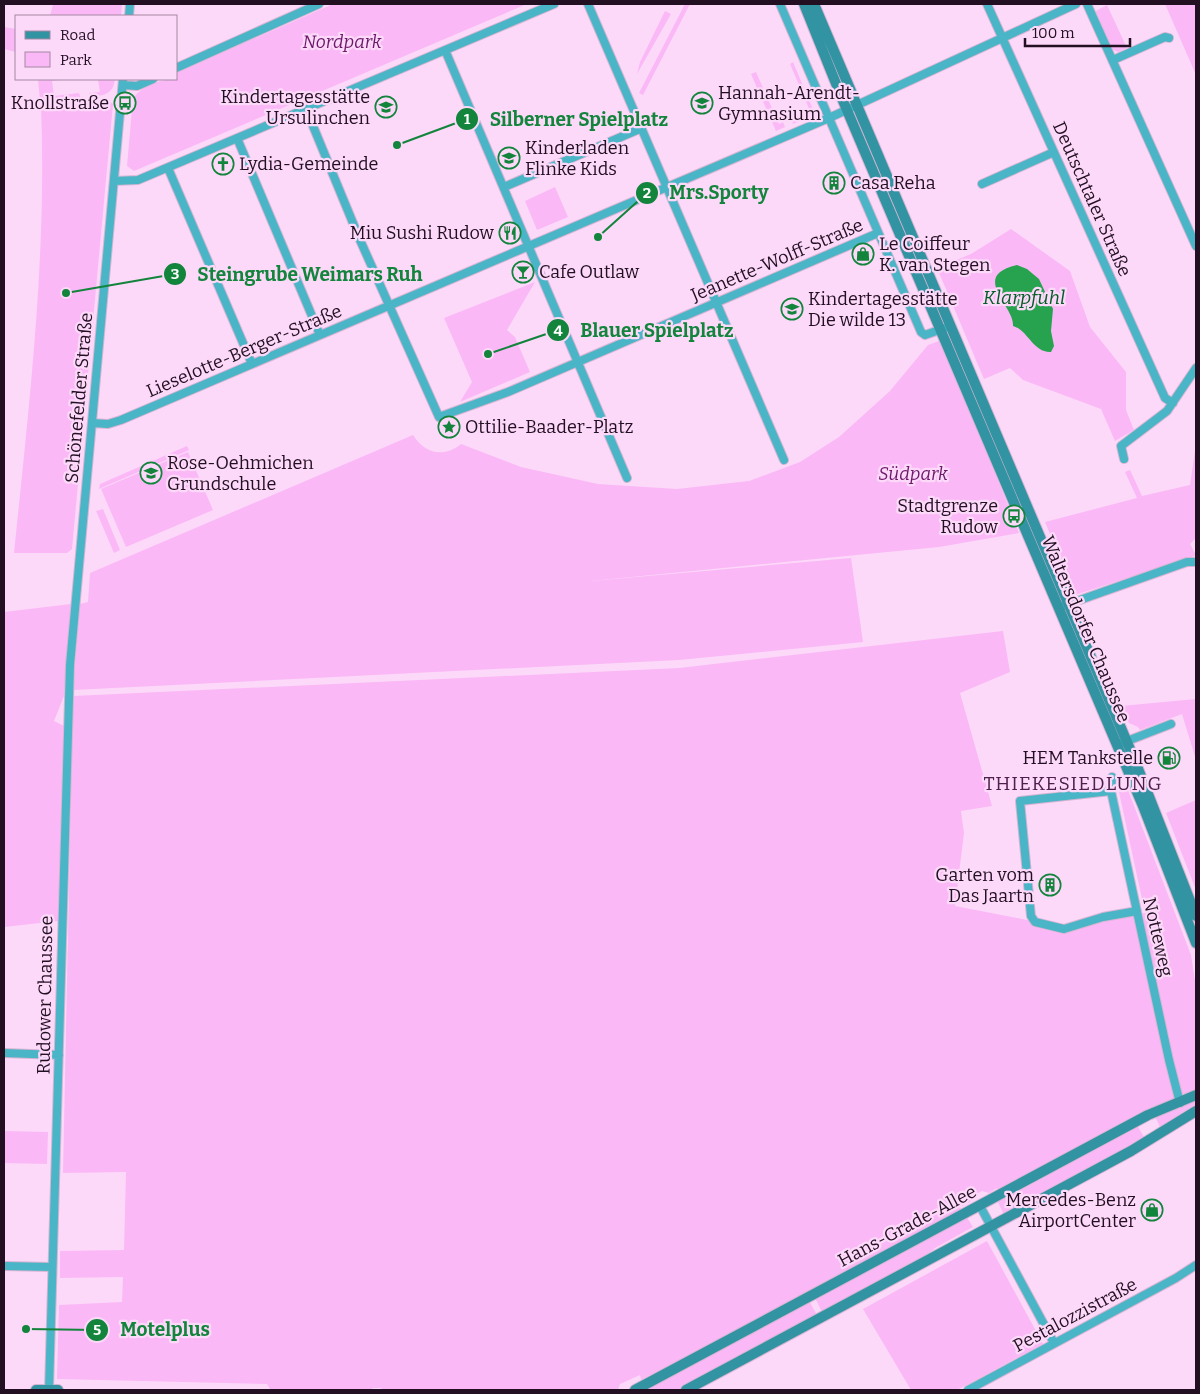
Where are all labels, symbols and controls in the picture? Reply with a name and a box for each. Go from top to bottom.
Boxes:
legend [15,15,178,80]
scale bar [1025,15,1130,47]
text: 100 m [1032,24,1075,42]
text: Road [60,26,95,44]
park label: Nordpark [302,31,382,53]
text: Park [60,51,92,69]
place label: Hannah-Arendt- Gymnasium [718,82,860,125]
place label: Kindertagesstätte Ursulinchen [220,86,371,129]
bus stop icon: Knollstraße [113,91,137,115]
school or university icon: Hannah-Arendt- Gymnasium [690,91,714,115]
place label: Knollstraße [11,92,109,114]
school or university icon: Kindertagesstätte Ursulinchen [374,95,398,119]
callout: Silberner Spielplatz [455,102,678,136]
text: Silberner Spielplatz [490,108,668,131]
text: 1 [464,110,471,128]
street label: Deutschtaler Straße [1048,118,1136,280]
place label: Kinderladen Flinke Kids [525,137,630,180]
school or university icon: Kinderladen Flinke Kids [497,146,521,170]
church icon: Lydia-Gemeinde [211,152,235,176]
place label: Lydia-Gemeinde [239,153,378,175]
building icon: Casa Reha [822,171,846,195]
place label: Casa Reha [850,172,936,194]
callout: Mrs.Sporty [635,176,779,210]
text: Mrs.Sporty [669,181,769,204]
text: 2 [643,184,651,202]
street label: Jeanette-Wolff-Straße [687,214,866,307]
restaurant icon: Miu Sushi Rudow [498,221,522,245]
place label: Miu Sushi Rudow [350,222,495,244]
place label: Le Coiffeur K. van Stegen [879,233,991,276]
shop icon: Le Coiffeur K. van Stegen [851,242,875,266]
callout: Steingrube Weimars Ruh [162,257,433,291]
bar icon: Cafe Outlaw [511,260,535,284]
place label: Cafe Outlaw [539,261,640,283]
text: Steingrube Weimars Ruh [197,263,423,286]
text: 3 [171,265,179,283]
water label: Klarpfuhl [983,286,1065,309]
place label: Kindertagesstätte Die wilde 13 [808,288,958,331]
school or university icon: Kindertagesstätte Die wilde 13 [780,297,804,321]
street label: Lieselotte-Berger-Straße [143,300,345,402]
street label: Schönefelder Straße [61,312,97,484]
callout: Blauer Spielplatz [545,313,744,347]
text: Blauer Spielplatz [580,319,734,342]
text: 4 [553,322,563,340]
place icon: Ottilie-Baader-Platz [437,415,461,439]
place label: Ottilie-Baader-Platz [465,416,633,438]
place label: Rose-Oehmichen Grundschule [167,452,314,495]
school or university icon: Rose-Oehmichen Grundschule [139,461,163,485]
park label: Südpark [878,463,948,485]
place label: Stadtgrenze Rudow [897,495,999,538]
bus stop icon: Stadtgrenze Rudow [1002,504,1026,528]
street label: Waltersdorfer Chaussee [1037,532,1135,726]
fuel station icon: HEM Tankstelle [1157,746,1181,770]
place label: HEM Tankstelle [1023,747,1153,769]
district label: THIEKESIEDLUNG [983,772,1163,795]
place label: Garten vom Das Jaartn [935,864,1035,907]
building icon: Garten vom Das Jaartn [1038,873,1062,897]
street label: Notteweg [1138,895,1178,979]
street label: Rudower Chaussee [33,915,57,1075]
street label: Hans-Grade-Allee [834,1180,980,1272]
place label: Mercedes-Benz AirportCenter [1005,1189,1136,1232]
shop icon: Mercedes-Benz AirportCenter [1140,1198,1164,1222]
street label: Pestalozzistraße [1009,1273,1141,1357]
callout: Motelplus [85,1313,220,1347]
text: Motelplus [120,1318,210,1341]
text: 5 [93,1321,101,1339]

